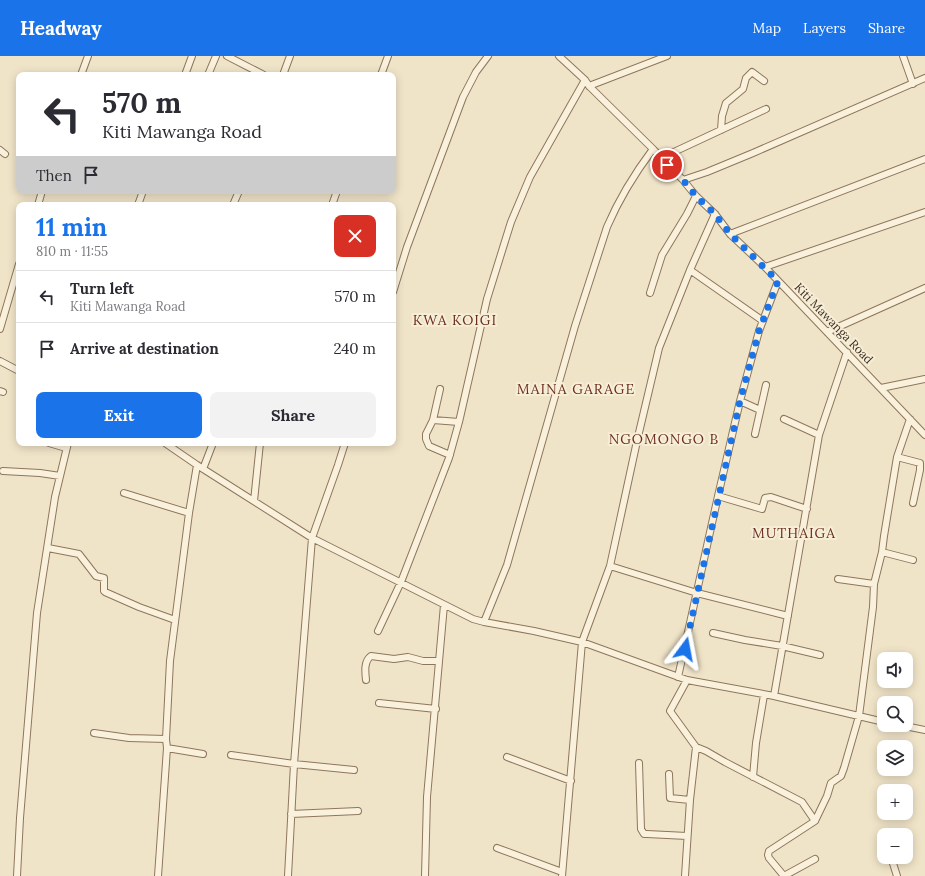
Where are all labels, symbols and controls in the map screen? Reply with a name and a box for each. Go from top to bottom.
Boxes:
text: Headway [20,16,102,40]
text: Map [753,19,781,37]
text: Layers [803,19,846,37]
text: Share [868,19,905,37]
text: 570 m [102,85,181,121]
icon: left [36,88,88,140]
text: Kiti Mawanga Road [102,120,262,143]
pin [650,148,684,182]
icon: arrive [656,154,678,176]
icon: arrive [80,164,102,186]
text: Then [36,166,72,185]
text: 11 min [36,212,107,243]
button: close [334,215,376,257]
text: 810 m · 11:55 [36,243,108,260]
text: Turn left [70,279,134,298]
street label: Kiti Mawanga Road [792,279,876,367]
icon: left [36,286,58,308]
text: 570 m [334,287,376,306]
text: Kiti Mawanga Road [70,298,186,315]
district label: KWA KOIGI [413,311,497,329]
icon: arrive [36,338,58,360]
text: Arrive at destination [70,339,219,358]
text: 240 m [333,339,376,358]
district label: MAINA GARAGE [517,380,635,398]
button: Exit [36,392,202,438]
button: Share [210,392,376,438]
district label: NGOMONGO B [609,430,719,448]
district label: MUTHAIGA [752,524,836,542]
position arrow [664,628,706,670]
map controls [877,652,913,864]
button: sound [877,652,913,688]
button: search [877,696,913,732]
button: layers [877,740,913,776]
button: + [877,784,913,820]
button: − [877,828,913,864]

